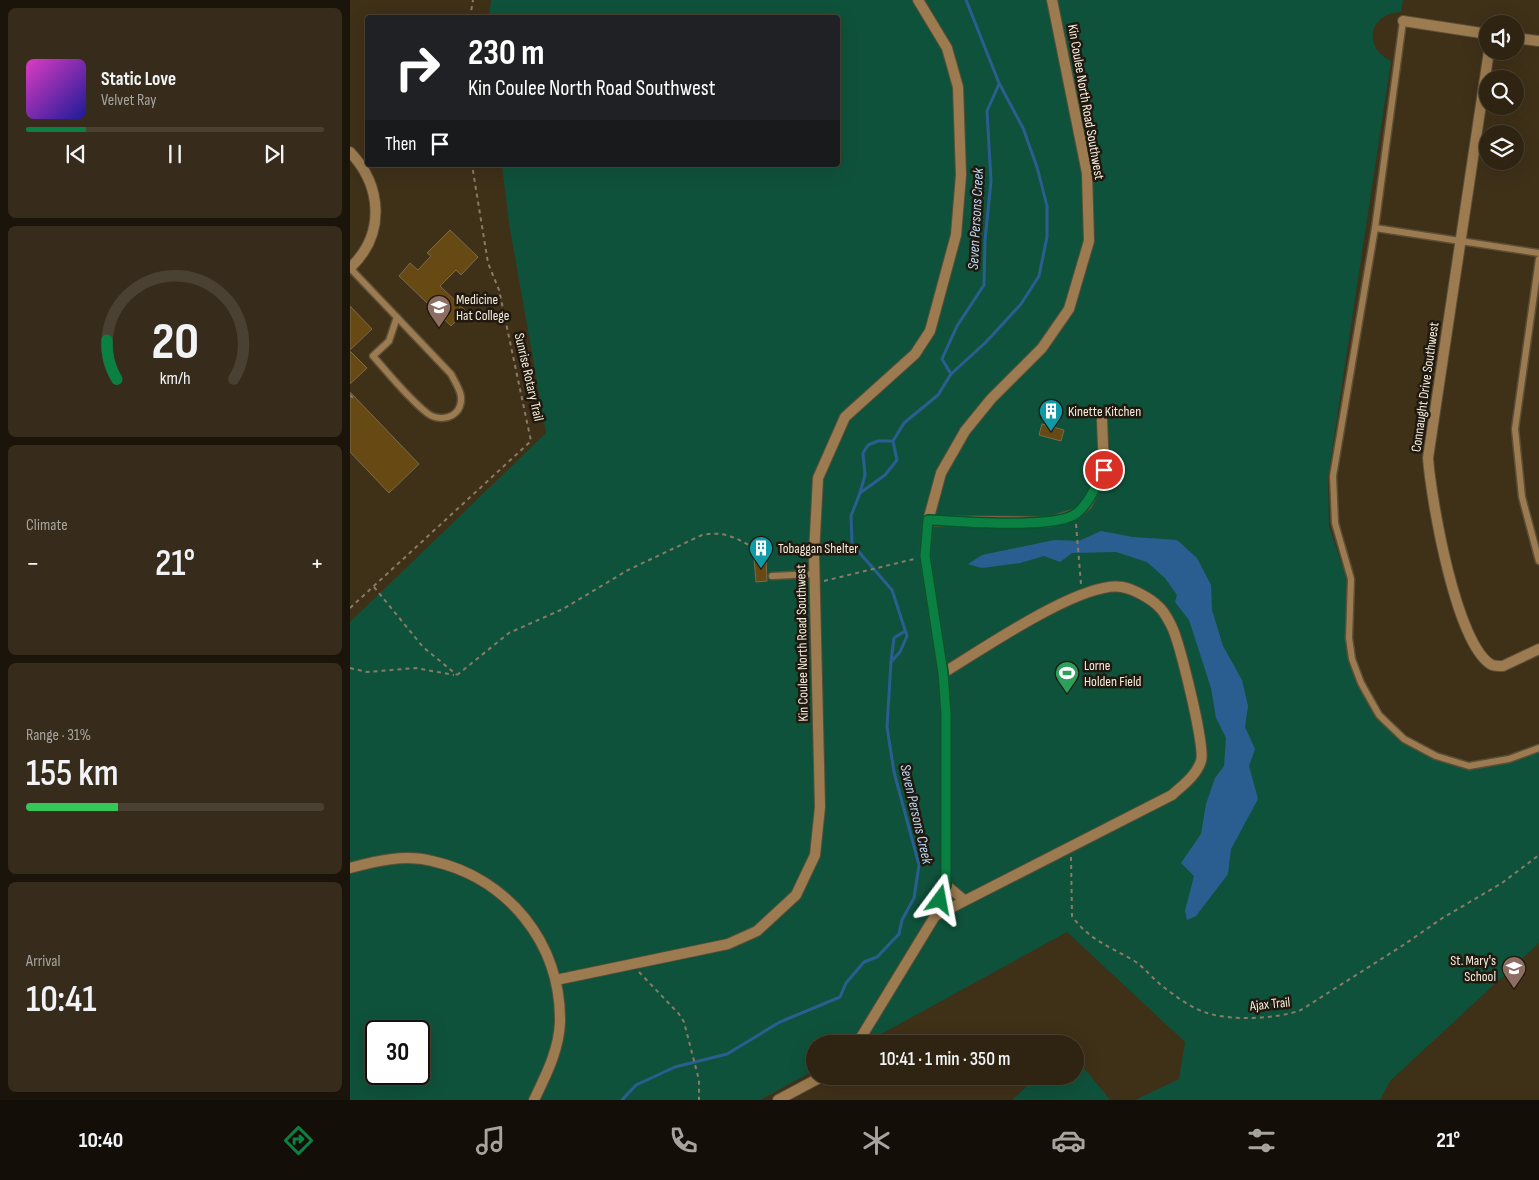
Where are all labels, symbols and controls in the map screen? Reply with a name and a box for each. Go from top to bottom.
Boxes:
map controls [1479,15,1524,170]
button: sound [1479,15,1524,60]
street label: Kin Coulee North Road Southwest [1064,23,1108,181]
text: 230 m [468,32,544,75]
icon: right [385,35,450,100]
text: Static Love [101,68,176,91]
button: search [1479,70,1524,115]
text: Kin Coulee North Road Southwest [468,75,715,102]
text: Velvet Ray [101,91,156,110]
button: layers [1479,125,1524,170]
icon: arrive [426,130,454,158]
text: Then [385,133,416,156]
icon: previous [62,140,90,168]
icon: pause [161,140,189,168]
icon: next [260,140,288,168]
water label: Seven Persons Creek [964,167,988,270]
place label: Medicine Hat College [456,291,509,324]
school or university icon: Medicine Hat College [426,294,452,328]
text: 20 [151,311,199,374]
street label: Connaught Drive Southwest [1407,321,1443,453]
street label: Sunrise Rotary Trail [511,331,547,423]
text: km/h [160,368,190,389]
building icon: Kinette Kitchen [1038,398,1064,432]
place label: Kinette Kitchen [1068,403,1141,420]
pin [1083,449,1125,491]
icon: arrive [1090,456,1118,484]
text: Climate [26,516,68,535]
building icon: Tobaggan Shelter [748,535,774,569]
place label: Tobaggan Shelter [778,540,858,557]
text: 21° [155,541,195,586]
text: − [26,547,40,580]
text: + [310,547,324,580]
street label: Kin Coulee North Road Southwest [792,564,812,722]
place label: Lorne Holden Field [1084,657,1142,690]
sports icon: Lorne Holden Field [1054,660,1080,694]
text: Range · 31% [26,726,91,745]
text: 155 km [26,751,119,796]
water label: Seven Persons Creek [895,762,937,866]
position arrow [913,873,965,925]
text: Arrival [26,952,60,971]
place label: St. Mary's School [1450,952,1496,985]
school or university icon: St. Mary's School [1501,955,1527,989]
text: 10:41 [26,977,97,1022]
street label: Ajax Trail [1248,993,1291,1015]
speed limit sign: 30 [365,1020,430,1085]
text: 10:41 · 1 min · 350 m [880,1048,1010,1071]
icon: directions [281,1123,316,1158]
icon: music [473,1123,508,1158]
icon: phone [666,1123,701,1158]
icon: climate [859,1123,894,1158]
icon: car [1051,1123,1086,1158]
icon: filters [1244,1123,1279,1158]
text: 10:40 [79,1127,123,1154]
text: 21° [1436,1127,1460,1154]

